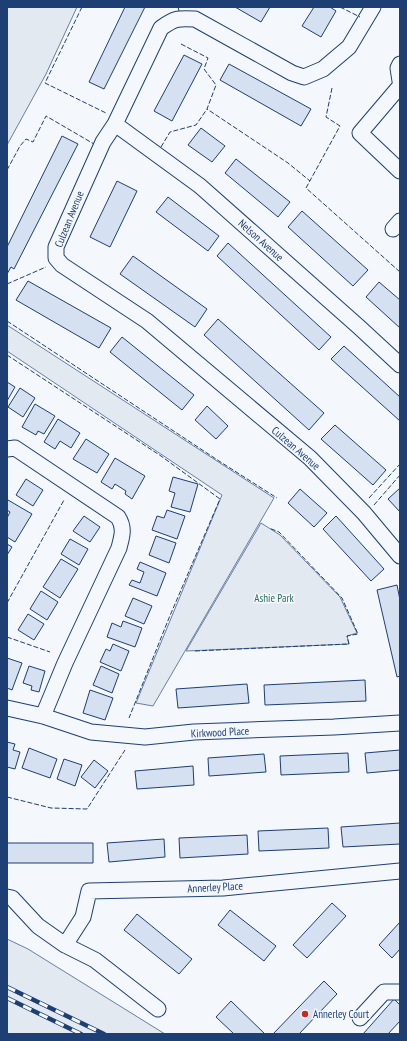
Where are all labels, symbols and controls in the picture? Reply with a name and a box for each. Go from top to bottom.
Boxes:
street label: Culzean Avenue [51,188,87,249]
street label: Nelson Avenue [235,216,287,264]
street label: Culzean Avenue [269,423,323,473]
park label: Ashie Park [254,591,294,605]
street label: Kirkwood Place [191,723,250,741]
street label: Annerley Place [187,879,244,895]
place label: Annerley Court [313,1007,369,1021]
marker: Annerley Court [300,1009,310,1019]

